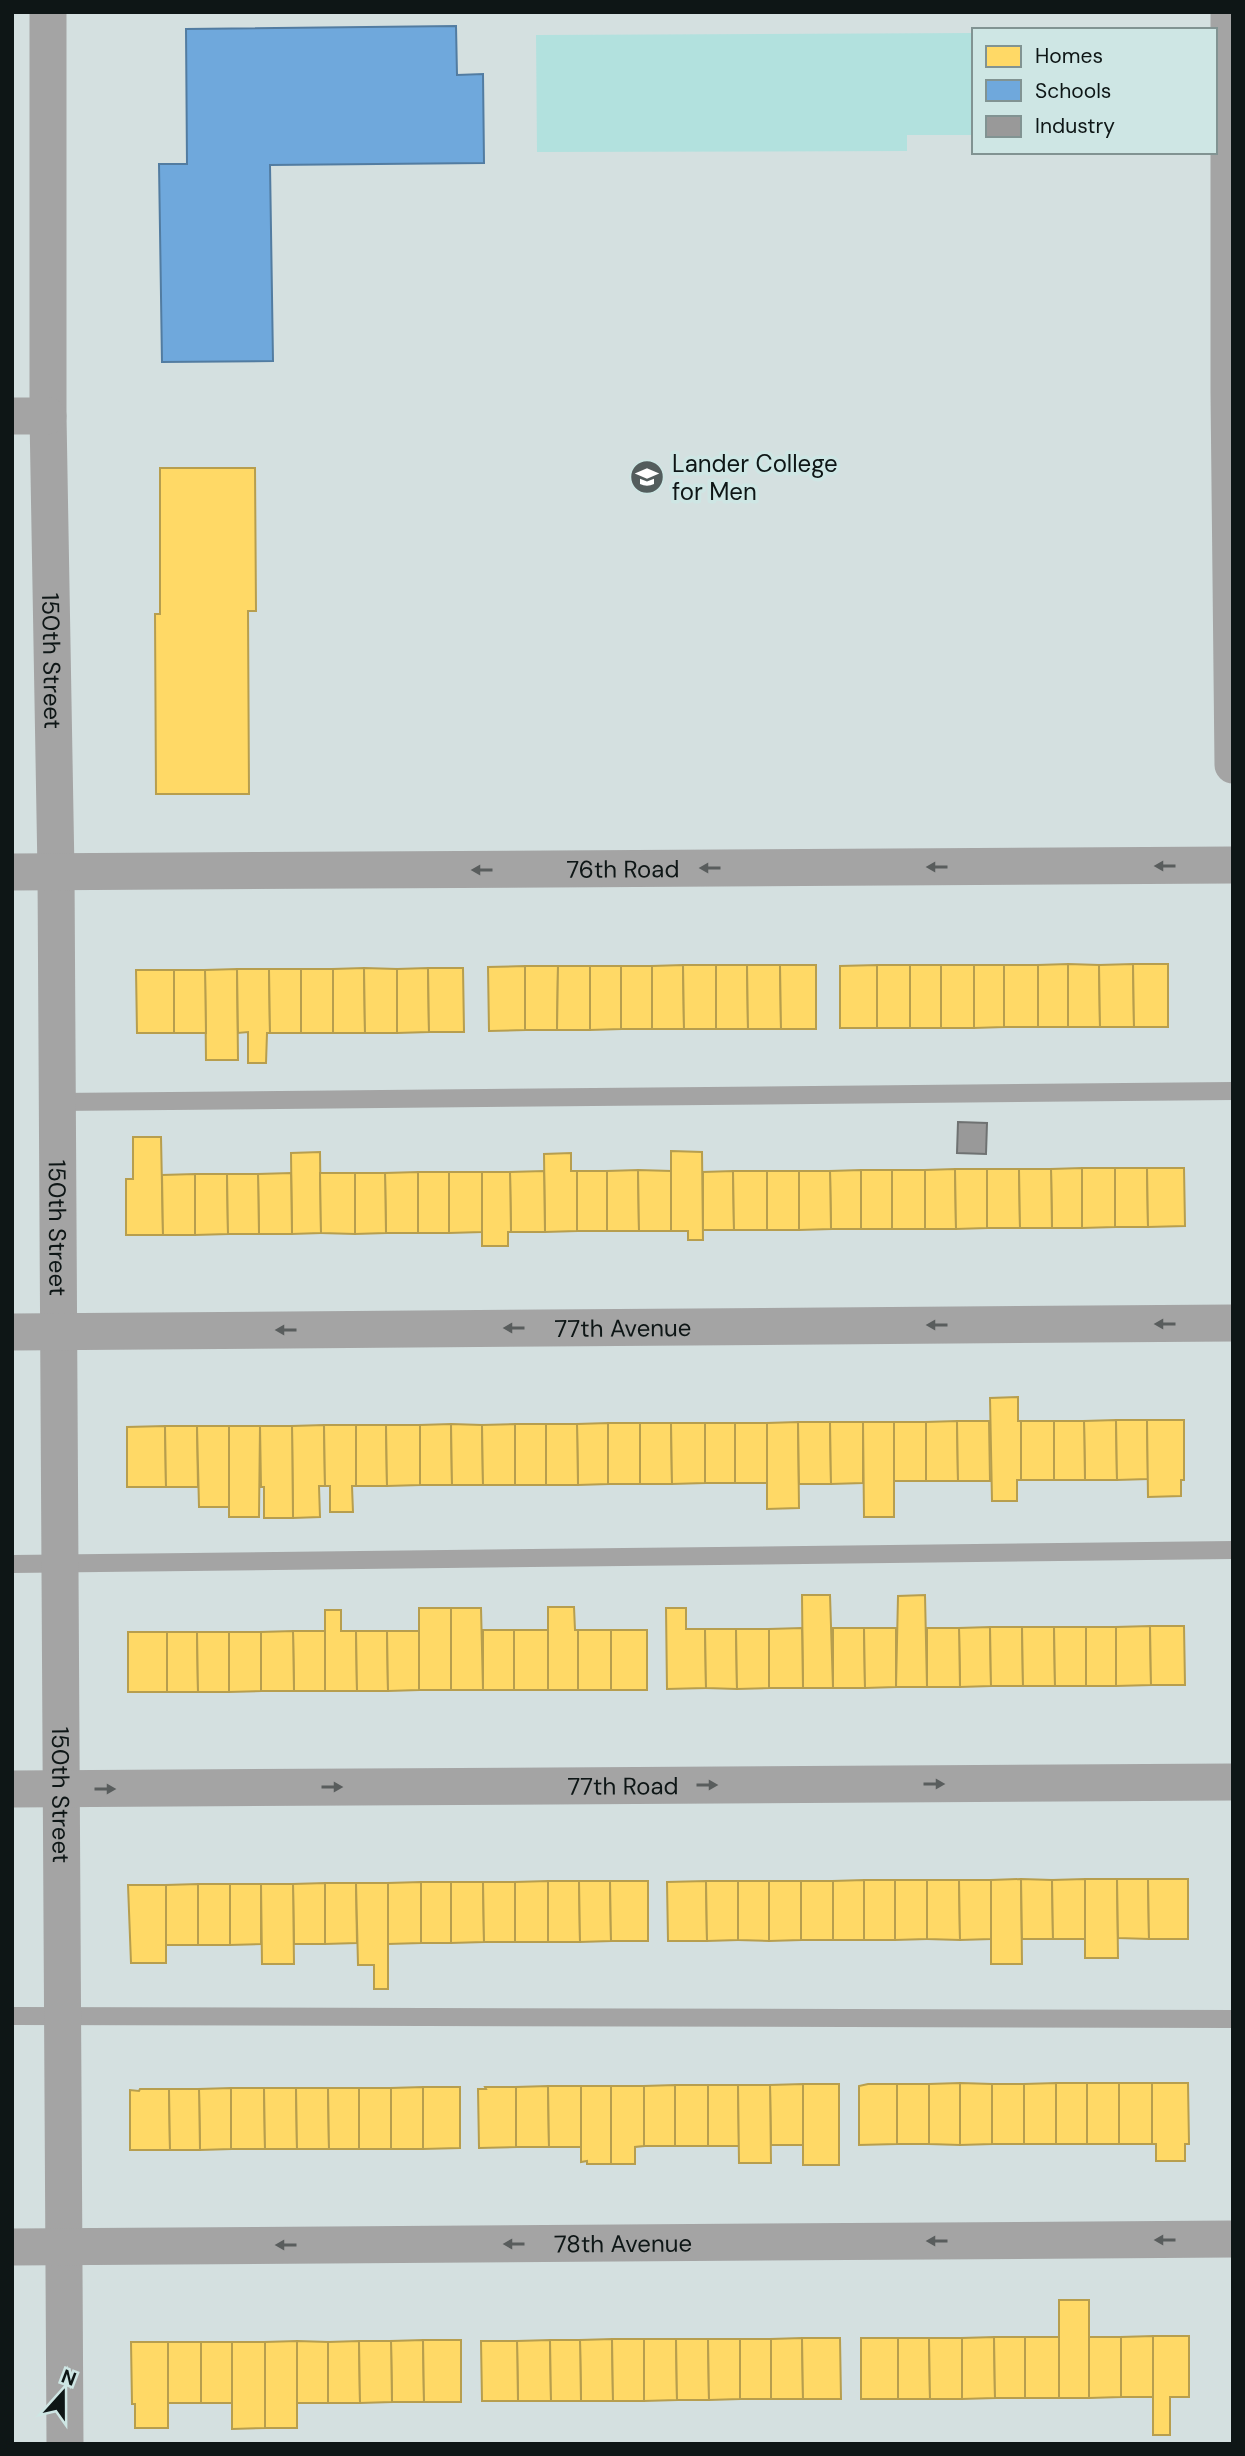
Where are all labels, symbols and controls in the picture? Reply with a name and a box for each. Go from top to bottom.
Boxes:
legend [972,28,1217,154]
text: Homes [1035,42,1103,70]
text: Schools [1035,77,1111,105]
text: Industry [1035,112,1115,140]
place label: Lander College for Men [672,448,838,507]
school or university icon: Lander College for Men [628,458,666,496]
street label: 150th Street [36,593,69,729]
street label: 76th Road [566,853,679,884]
one-way arrow [1153,860,1175,872]
one-way arrow [926,861,948,873]
one-way arrow [698,863,720,874]
one-way arrow [471,864,493,876]
street label: 150th Street [42,1160,74,1296]
street label: 77th Avenue [554,1311,692,1344]
one-way arrow [1153,1318,1175,1330]
one-way arrow [926,1319,948,1331]
one-way arrow [502,1322,524,1334]
one-way arrow [275,1324,297,1336]
street label: 150th Street [45,1727,77,1863]
street label: 77th Road [567,1770,679,1801]
one-way arrow [924,1778,946,1790]
one-way arrow [696,1779,718,1791]
one-way arrow [322,1781,344,1793]
one-way arrow [94,1783,116,1795]
street label: 78th Avenue [554,2227,692,2259]
one-way arrow [1153,2234,1175,2246]
one-way arrow [926,2235,948,2247]
one-way arrow [502,2238,524,2249]
one-way arrow [275,2239,297,2251]
north arrow [28,2358,98,2428]
text: N [58,2363,80,2392]

